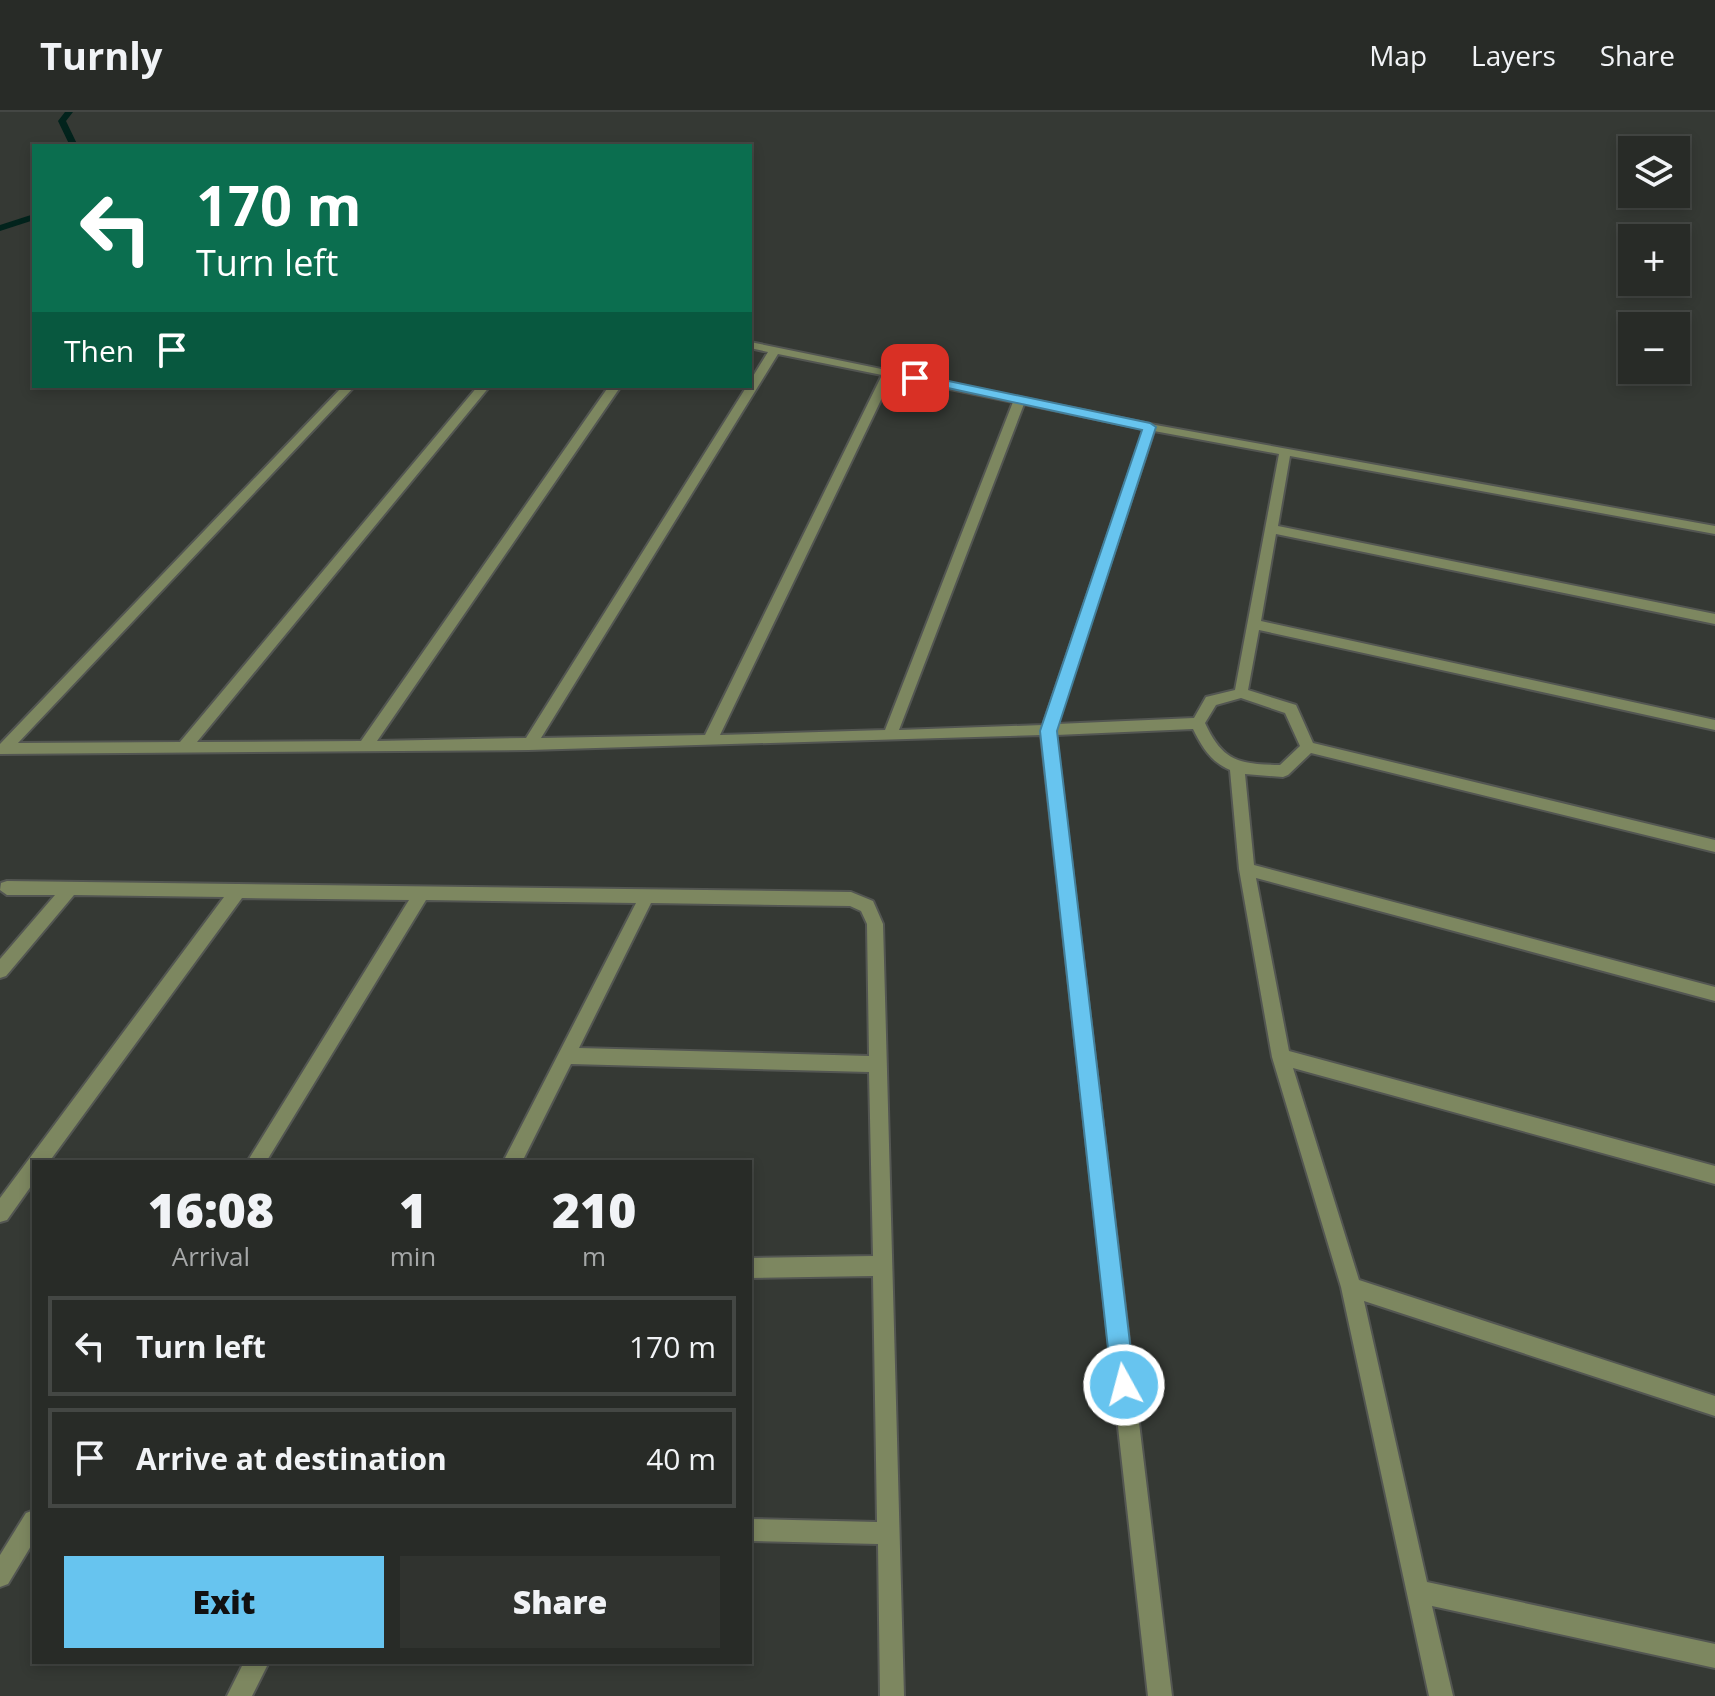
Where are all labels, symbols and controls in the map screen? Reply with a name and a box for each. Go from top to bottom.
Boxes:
text: Turnly [40,29,162,81]
text: Map [1369,36,1427,74]
text: Layers [1471,36,1556,74]
text: Share [1600,36,1675,74]
map controls [1618,136,1690,384]
button: layers [1618,136,1690,208]
text: 170 m [196,166,362,242]
icon: left [64,176,168,280]
button: + [1618,224,1690,296]
text: Turn left [196,238,338,287]
button: − [1618,312,1690,384]
icon: arrive [150,328,194,372]
text: Then [64,330,134,371]
pin [881,344,949,412]
icon: arrive [893,356,937,400]
text: 16:08 [148,1177,274,1242]
text: 1 [399,1177,427,1242]
text: 210 [552,1177,636,1242]
text: Arrival [172,1238,250,1274]
text: min [390,1238,436,1274]
text: m [582,1238,606,1274]
icon: left [68,1324,112,1368]
text: Turn left [136,1326,266,1367]
text: 170 m [629,1326,716,1367]
position arrow [1082,1343,1166,1427]
icon: arrive [68,1436,112,1480]
text: Arrive at destination [136,1438,447,1479]
text: 40 m [646,1438,716,1479]
button: Exit [64,1556,384,1648]
button: Share [400,1556,720,1648]

